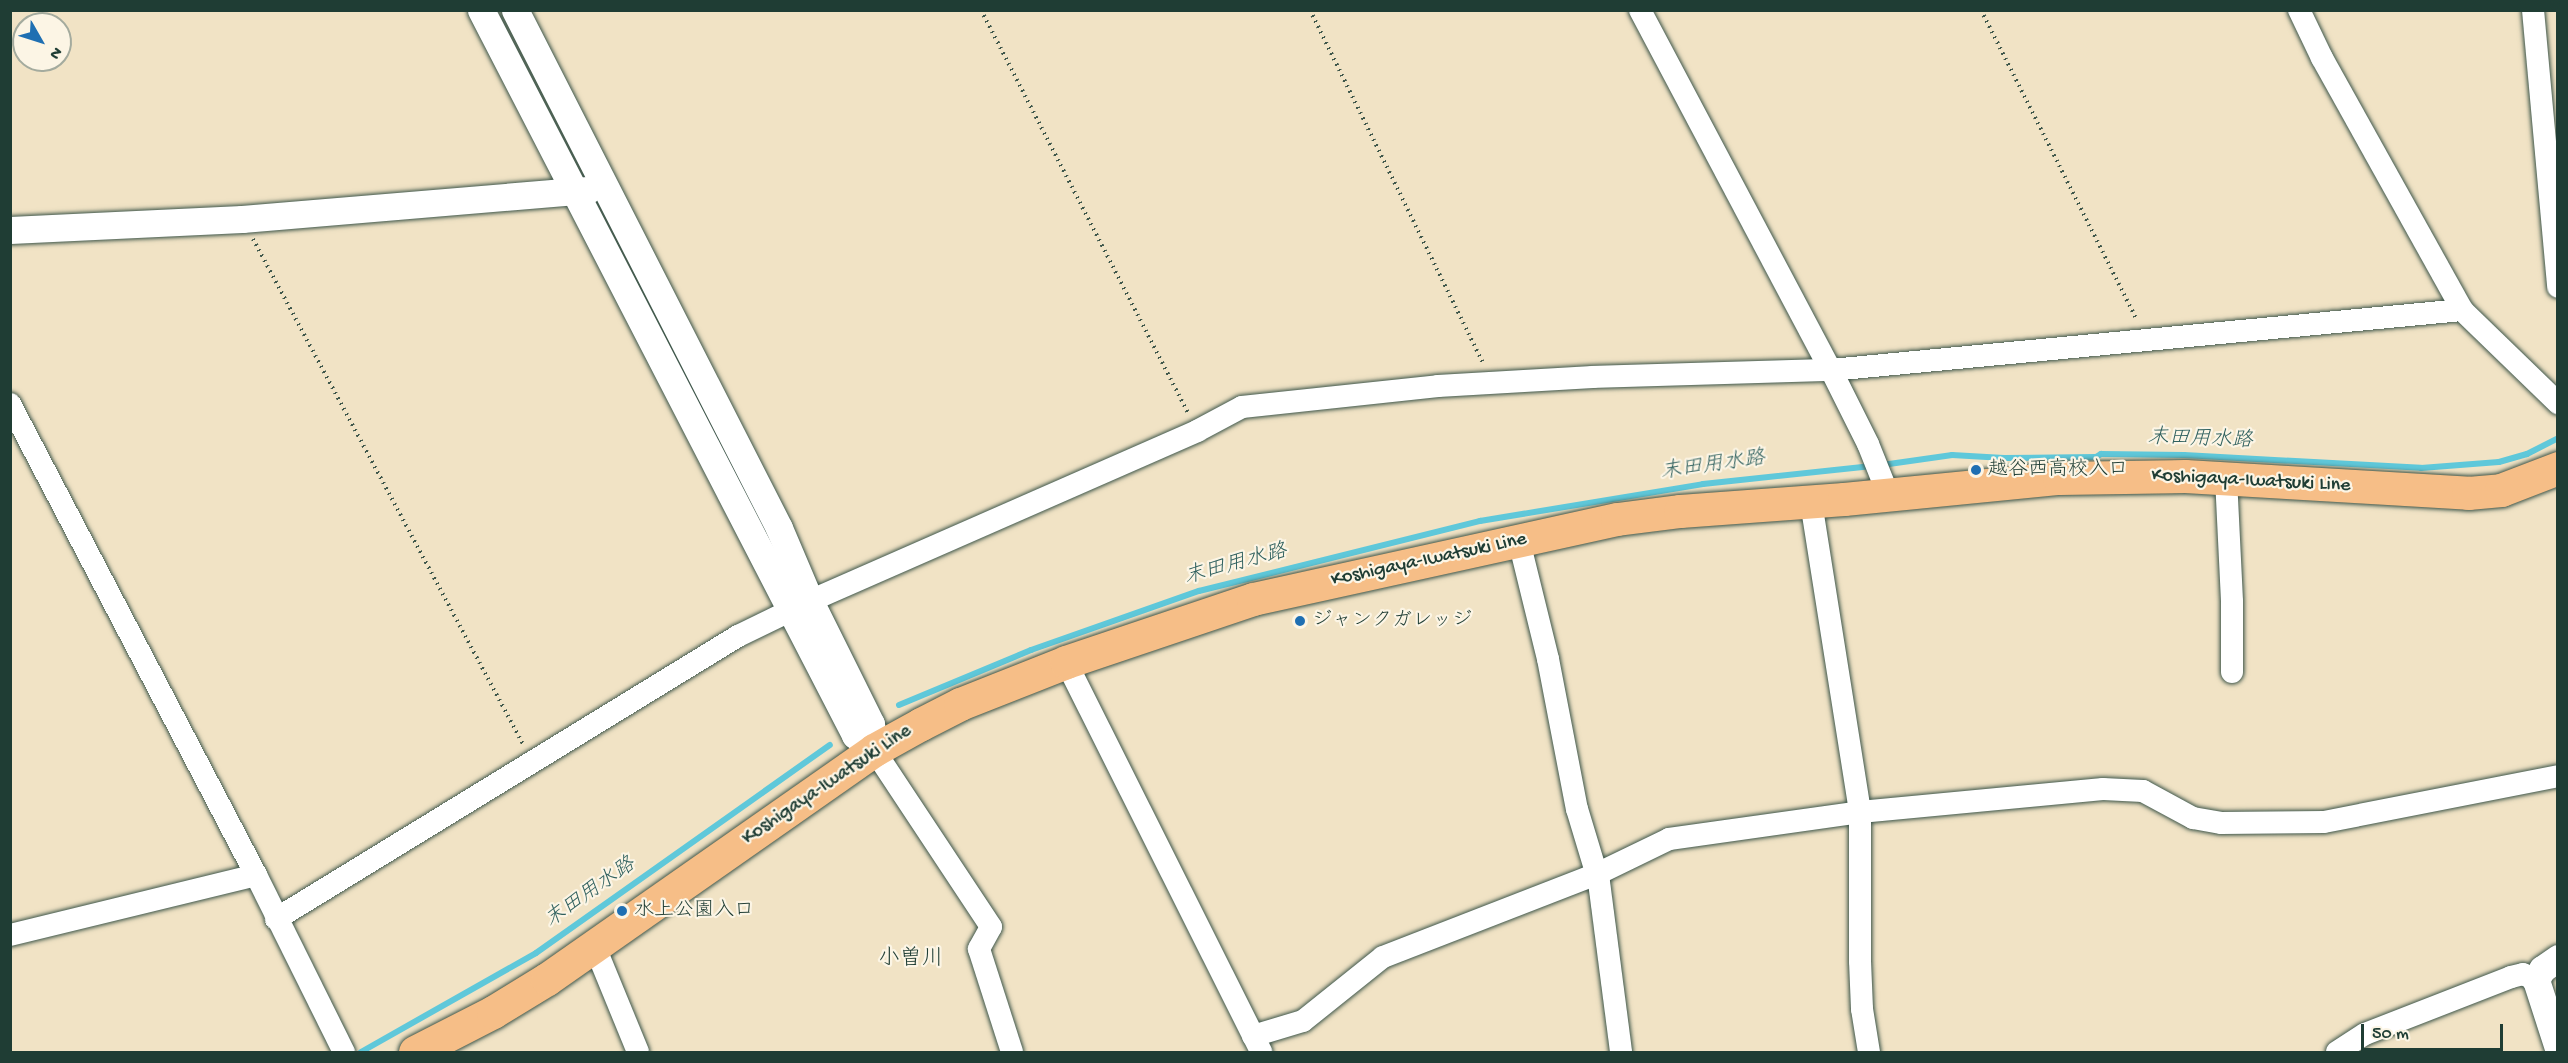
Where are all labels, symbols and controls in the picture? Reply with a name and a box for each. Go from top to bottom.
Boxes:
north arrow [12,12,72,72]
text: N [44,42,65,62]
water label: 末田用水路 [2147,427,2253,455]
water label: 末田用水路 [1659,447,1767,487]
place label: 越谷西高校入口 [1988,458,2128,482]
marker: 越谷西高校入口 [1969,463,1983,477]
street label: Koshigaya-Iwatsuki Line [2151,464,2351,498]
street label: Koshigaya-Iwatsuki Line [1329,528,1529,592]
water label: 末田用水路 [1182,540,1290,592]
place label: ジャンクガレッジ [1312,609,1472,633]
marker: ジャンクガレッジ [1293,614,1307,628]
street label: Koshigaya-Iwatsuki Line [738,719,916,851]
water label: 末田用水路 [541,854,641,934]
place label: 水上公園入口 [634,899,754,923]
marker: 水上公園入口 [615,904,629,918]
district label: 小曽川 [878,948,944,974]
scale bar [2364,1012,2506,1050]
text: 50 m [2372,1024,2409,1045]

